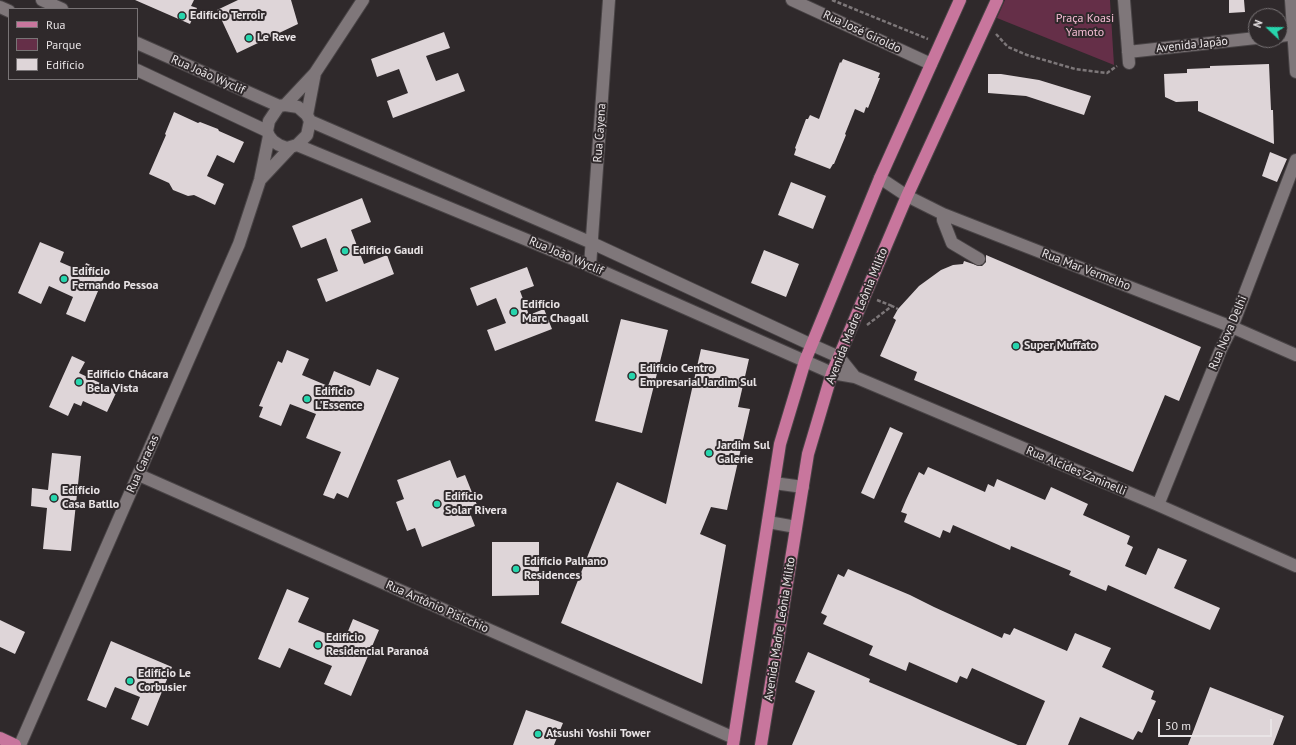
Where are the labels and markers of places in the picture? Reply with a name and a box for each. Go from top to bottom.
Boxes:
place label: Edifício Terroir [190,9,265,23]
marker: Edifício Terroir [177,11,187,21]
place label: Le Reve [257,31,296,45]
marker: Le Reve [244,33,254,43]
place label: Edifício Gaudi [353,244,423,258]
marker: Edifício Gaudi [340,246,350,256]
place label: Edifício Fernando Pessoa [72,265,158,293]
marker: Edifício Fernando Pessoa [59,274,69,284]
place label: Edifício Marc Chagall [522,298,589,326]
marker: Edifício Marc Chagall [509,307,519,317]
place label: Super Muffato [1024,339,1097,353]
marker: Super Muffato [1011,341,1021,351]
place label: Edifício Centro Empresarial Jardim Sul [640,362,757,390]
place label: Edifício Chácara Bela Vista [87,368,168,396]
marker: Edifício Centro Empresarial Jardim Sul [627,371,637,381]
marker: Edifício Chácara Bela Vista [74,377,84,387]
place label: Edifício L'Essence [315,385,363,413]
marker: Edifício L'Essence [302,394,312,404]
place label: Jardim Sul Galerie [717,439,770,467]
marker: Jardim Sul Galerie [704,448,714,458]
place label: Edifício Casa Batllo [62,484,119,512]
place label: Edifício Solar Rivera [445,490,507,518]
marker: Edifício Casa Batllo [49,493,59,503]
marker: Edifício Solar Rivera [432,499,442,509]
place label: Edifício Palhano Residences [524,555,606,583]
marker: Edifício Palhano Residences [511,564,521,574]
place label: Edifício Residencial Paranoá [326,631,429,659]
marker: Edifício Residencial Paranoá [313,640,323,650]
place label: Edifício Le Corbusier [138,667,191,695]
marker: Edifício Le Corbusier [125,676,135,686]
place label: Atsushi Yoshii Tower [546,727,650,741]
marker: Atsushi Yoshii Tower [533,729,543,739]

